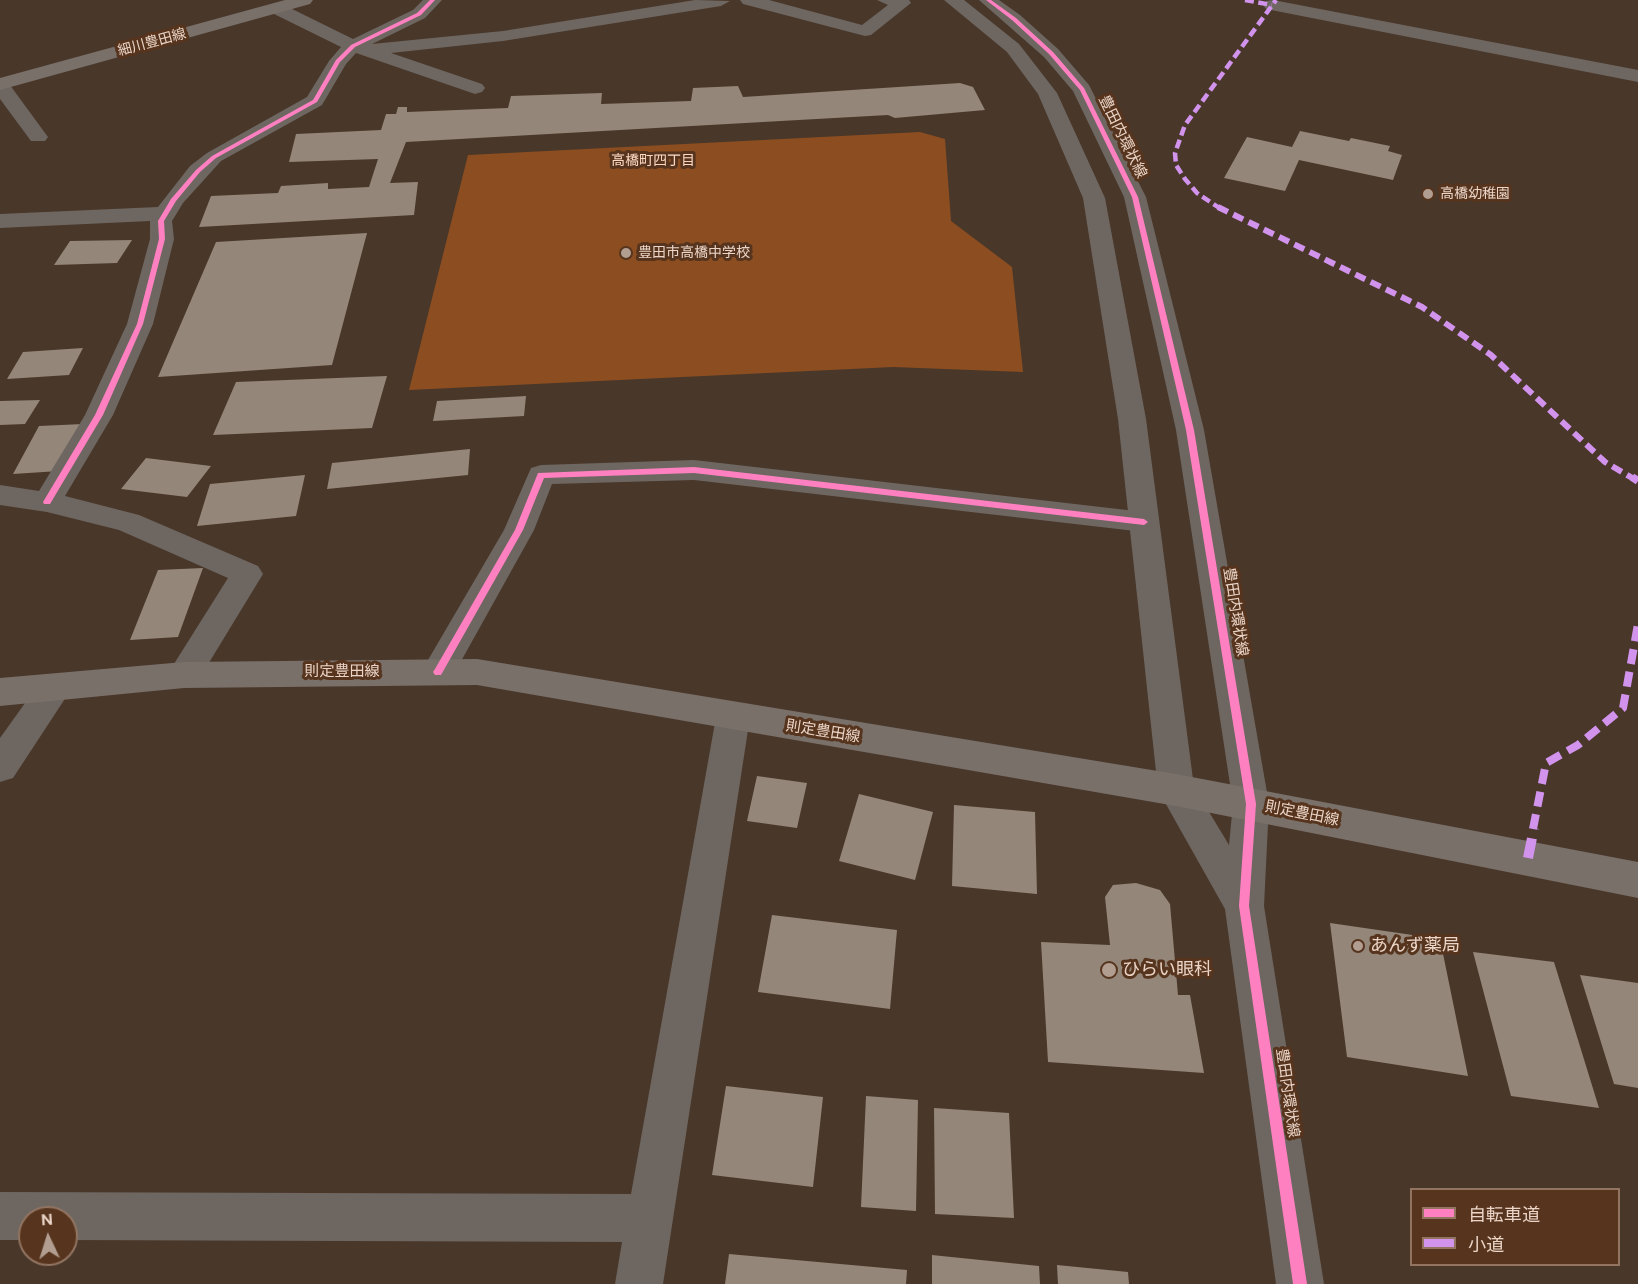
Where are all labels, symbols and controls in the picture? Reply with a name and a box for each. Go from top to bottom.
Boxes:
street label: 細川豊田線 [116,26,188,60]
street label: 豊田内環状線 [1094,93,1150,181]
district label: 高橋町四丁目 [611,153,695,169]
place label: 高橋幼稚園 [1440,186,1510,202]
marker: 高橋幼稚園 [1421,187,1435,201]
place label: 豊田市高橋中学校 [638,245,750,261]
marker: 豊田市高橋中学校 [619,246,633,260]
street label: 豊田内環状線 [1219,566,1251,658]
street label: 則定豊田線 [305,663,379,681]
street label: 則定豊田線 [785,717,861,747]
street label: 則定豊田線 [1263,798,1341,830]
place label: あんず薬局 [1370,935,1460,957]
marker: あんず薬局 [1351,939,1365,953]
place label: ひらい眼科 [1122,959,1212,981]
marker: ひらい眼科 [1100,961,1118,979]
street label: 豊田内環状線 [1272,1047,1302,1139]
legend [1410,1188,1620,1266]
text: 自転車道 [1468,1203,1540,1227]
north arrow [18,1206,78,1266]
text: N [40,1209,53,1230]
text: 小道 [1468,1233,1504,1257]

